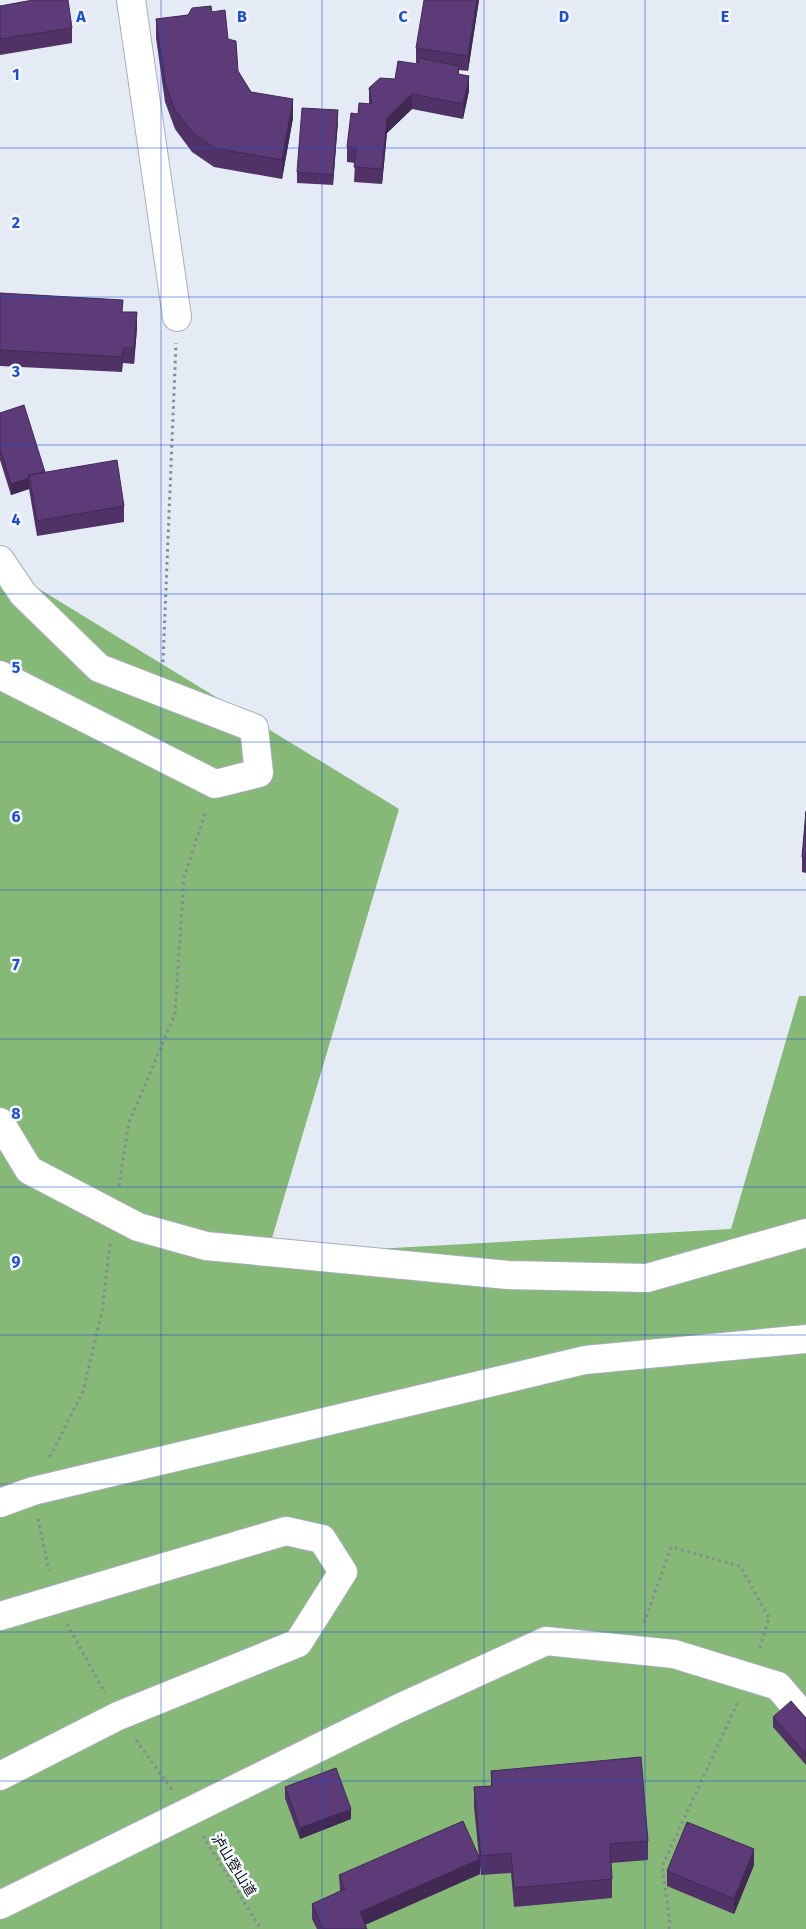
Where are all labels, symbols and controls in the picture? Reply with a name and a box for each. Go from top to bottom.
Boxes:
text: A [75,7,86,26]
text: B [237,7,247,26]
text: C [398,7,408,26]
text: D [559,7,569,26]
text: E [721,7,729,26]
text: 1 [12,65,20,84]
text: 2 [12,213,20,232]
text: 3 [11,362,20,381]
text: 4 [11,510,21,529]
text: 5 [12,658,21,677]
text: 6 [11,807,21,826]
text: 7 [12,955,20,974]
text: 8 [11,1104,21,1123]
text: 9 [12,1252,21,1271]
street label: 泸山登山道 [208,1831,259,1899]

